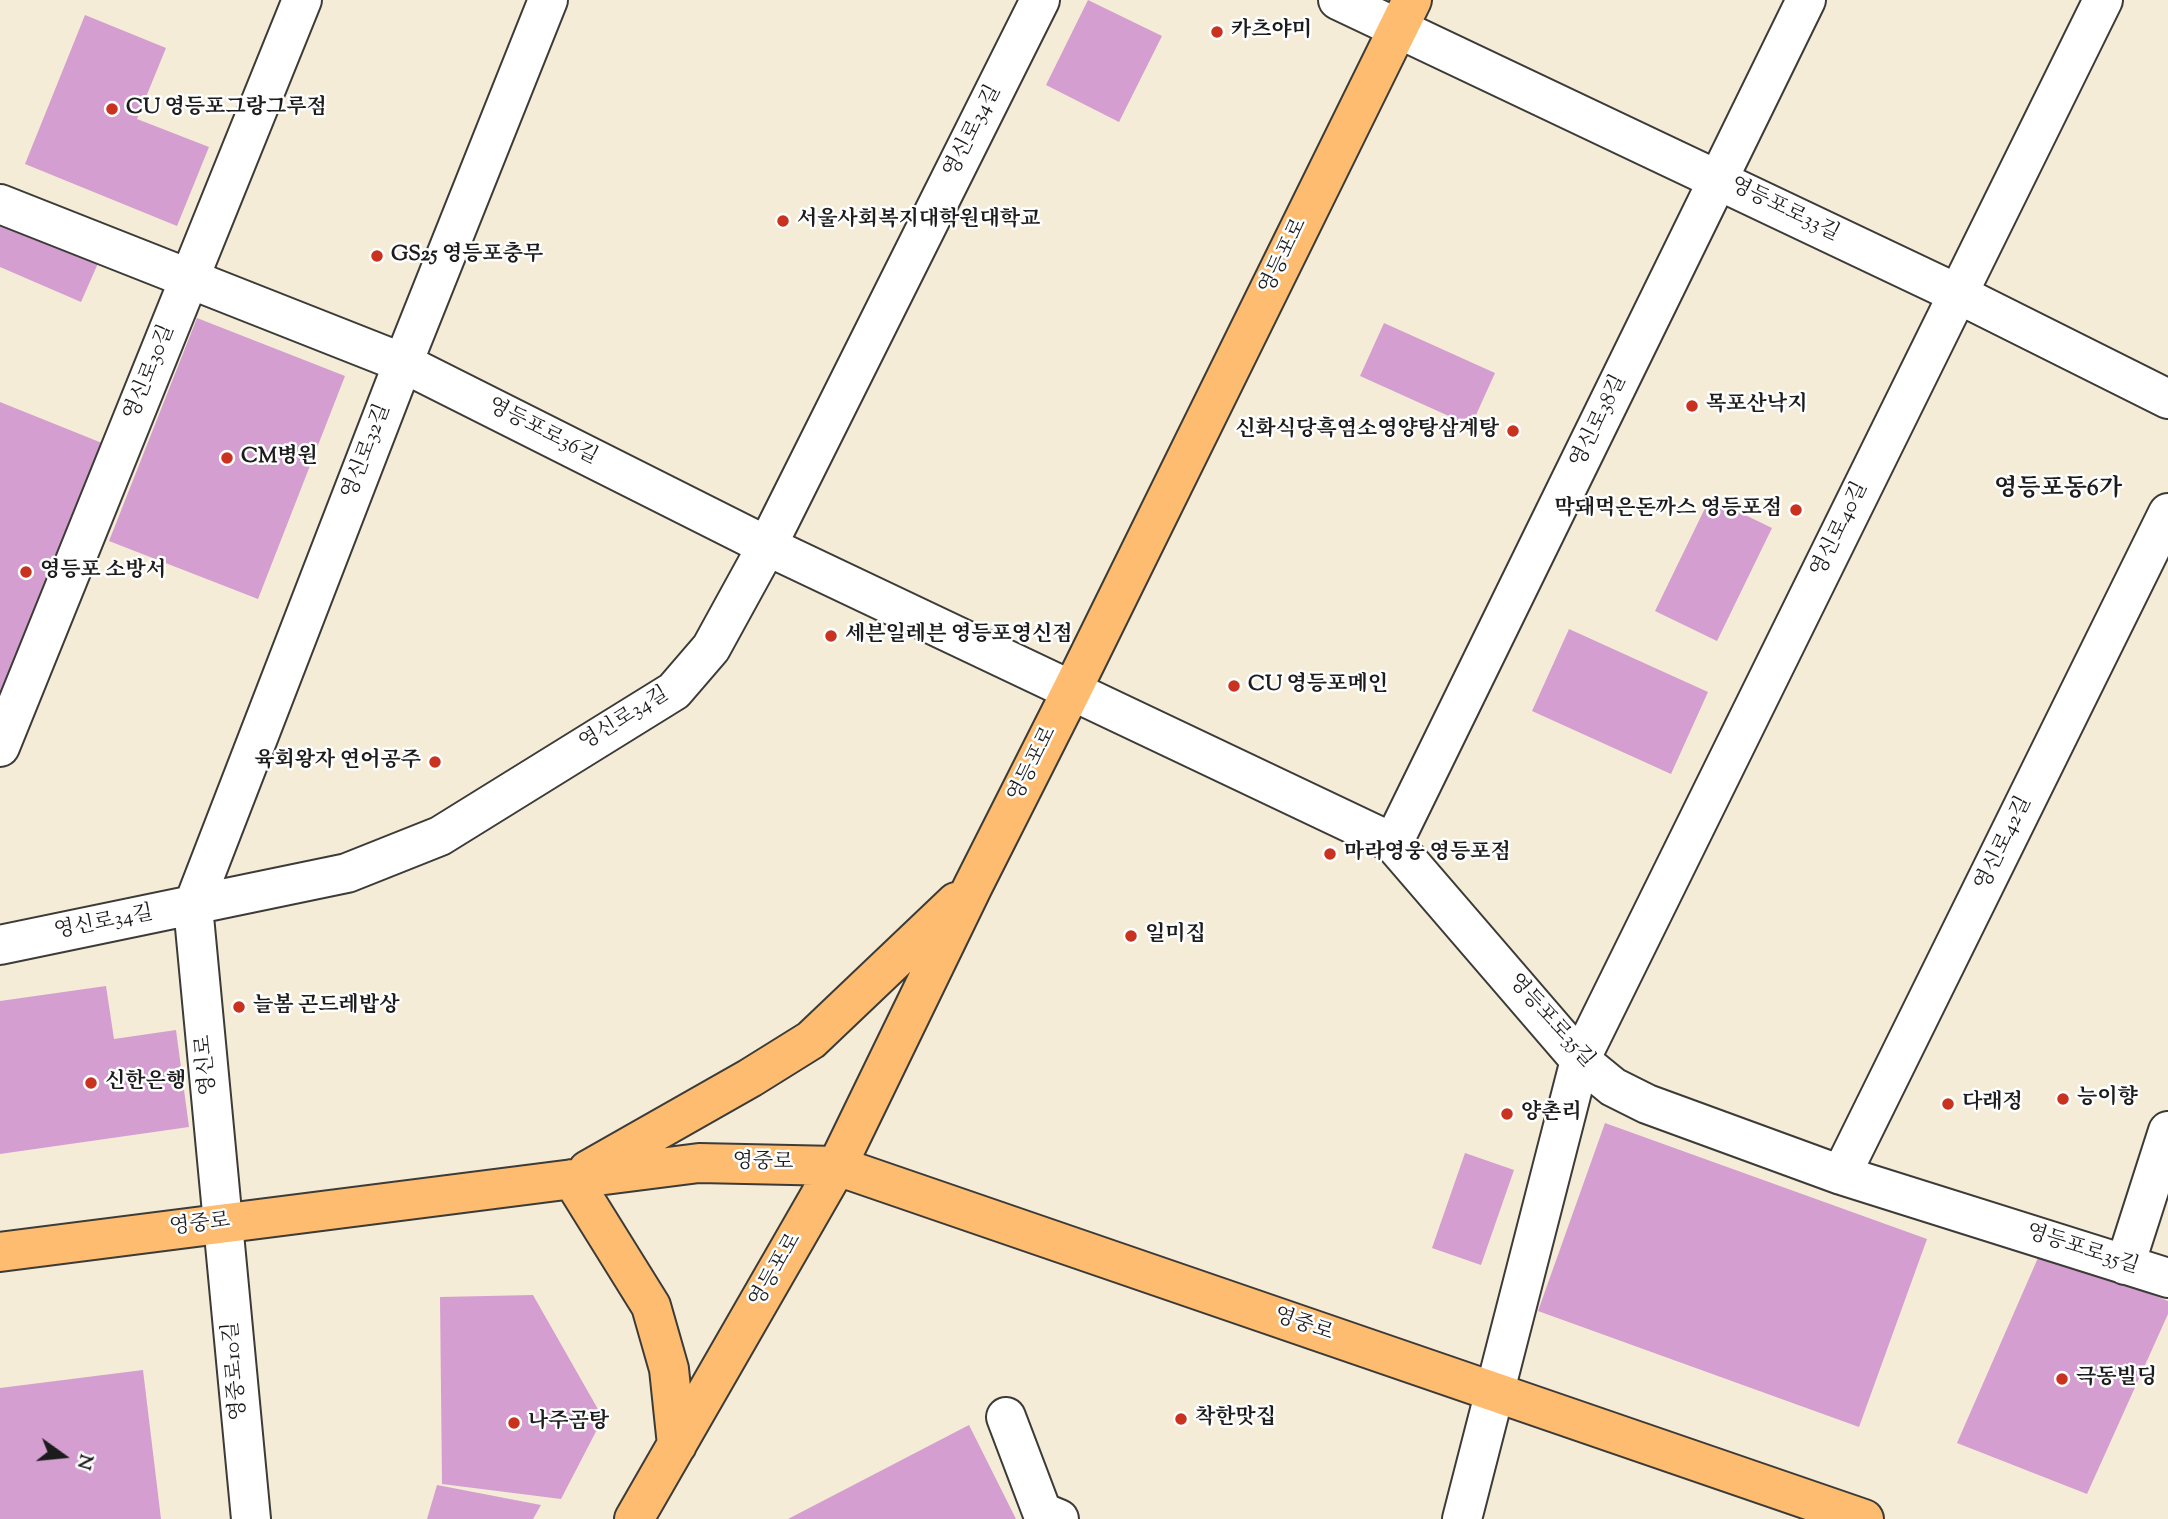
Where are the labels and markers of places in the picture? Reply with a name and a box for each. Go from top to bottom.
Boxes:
place label: 카츠야미 [1231,19,1312,45]
marker: 카츠야미 [1209,24,1225,40]
place label: CU 영등포그랑그루점 [126,96,327,122]
marker: CU 영등포그랑그루점 [104,101,120,117]
place label: 서울사회복지대학원대학교 [797,208,1040,234]
marker: 서울사회복지대학원대학교 [775,213,791,229]
place label: GS25 영등포충무 [391,243,543,269]
marker: GS25 영등포충무 [369,248,385,264]
place label: 목포산낙지 [1706,393,1807,419]
marker: 목포산낙지 [1684,398,1700,414]
place label: 신화식당흑염소영양탕삼계탕 [1235,418,1499,444]
marker: 신화식당흑염소영양탕삼계탕 [1505,423,1521,439]
place label: CM병원 [241,445,318,471]
marker: CM병원 [219,450,235,466]
place label: 막돼먹은돈까스 영등포점 [1554,497,1782,523]
marker: 막돼먹은돈까스 영등포점 [1788,502,1804,518]
place label: 영등포 소방서 [40,559,166,585]
marker: 영등포 소방서 [18,564,34,580]
place label: 세븐일레븐 영등포영신점 [845,623,1073,649]
marker: 세븐일레븐 영등포영신점 [823,628,839,644]
place label: CU 영등포메인 [1248,673,1388,699]
marker: CU 영등포메인 [1226,678,1242,694]
place label: 육회왕자 연어공주 [254,749,421,775]
marker: 육회왕자 연어공주 [427,754,443,770]
place label: 마라영웅 영등포점 [1344,841,1511,867]
marker: 마라영웅 영등포점 [1322,846,1338,862]
place label: 일미집 [1145,923,1206,949]
marker: 일미집 [1123,928,1139,944]
place label: 늘봄 곤드레밥상 [253,994,399,1020]
marker: 늘봄 곤드레밥상 [231,999,247,1015]
place label: 신한은행 [105,1070,186,1096]
marker: 신한은행 [83,1075,99,1091]
place label: 능이향 [2077,1086,2138,1112]
place label: 다래정 [1962,1091,2023,1117]
marker: 능이향 [2055,1091,2071,1107]
marker: 다래정 [1940,1096,1956,1112]
place label: 양촌리 [1521,1101,1582,1127]
marker: 양촌리 [1499,1106,1515,1122]
place label: 극동빌딩 [2076,1366,2157,1392]
marker: 극동빌딩 [2054,1371,2070,1387]
place label: 착한맛집 [1195,1406,1276,1432]
place label: 나주곰탕 [528,1410,609,1436]
marker: 착한맛집 [1173,1411,1189,1427]
marker: 나주곰탕 [506,1415,522,1431]

